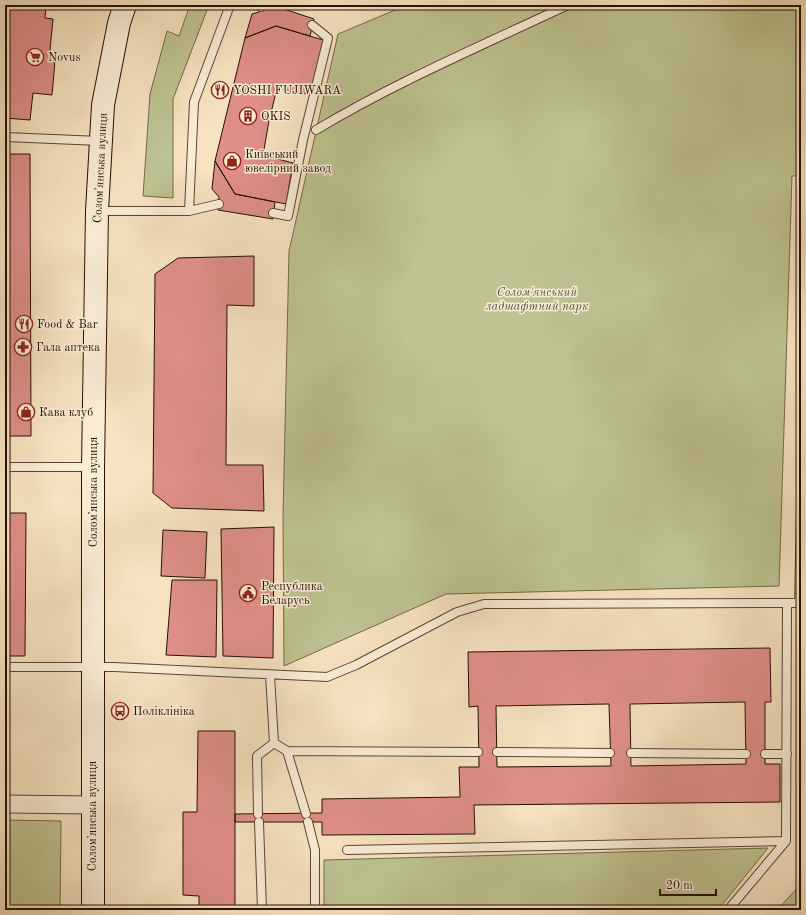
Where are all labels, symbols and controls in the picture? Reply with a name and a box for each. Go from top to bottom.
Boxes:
supermarket icon: Novus [25,47,45,67]
place label: Novus [48,52,81,64]
restaurant icon: YOSHI FUJIWARA [210,80,230,100]
place label: YOSHI FUJIWARA [233,85,341,97]
building icon: OKIS [238,106,258,126]
place label: OKIS [261,111,291,123]
street label: Соломʼянська вулиця [91,113,110,223]
place label: Київський ювелірний завод [245,149,331,175]
shop icon: Київський ювелірний завод [222,151,242,171]
park label: Солом'янський ладшафтний парк [486,287,589,313]
restaurant icon: Food & Bar [14,314,34,334]
place label: Food & Bar [37,319,98,331]
pharmacy icon: Гала аптека [13,337,33,357]
place label: Гала аптека [36,342,100,354]
shop icon: Кава клуб [16,402,36,422]
place label: Кава клуб [39,407,93,419]
street label: Соломʼянська вулиця [87,437,100,547]
place label: Республика Беларусь [261,581,323,607]
public building icon: Республика Беларусь [238,583,258,603]
bus stop icon: Поліклініка [110,701,130,721]
place label: Поліклініка [133,705,195,718]
street label: Соломʼянська вулиця [86,761,99,871]
scale bar [660,871,716,897]
text: 20 m [666,880,693,892]

